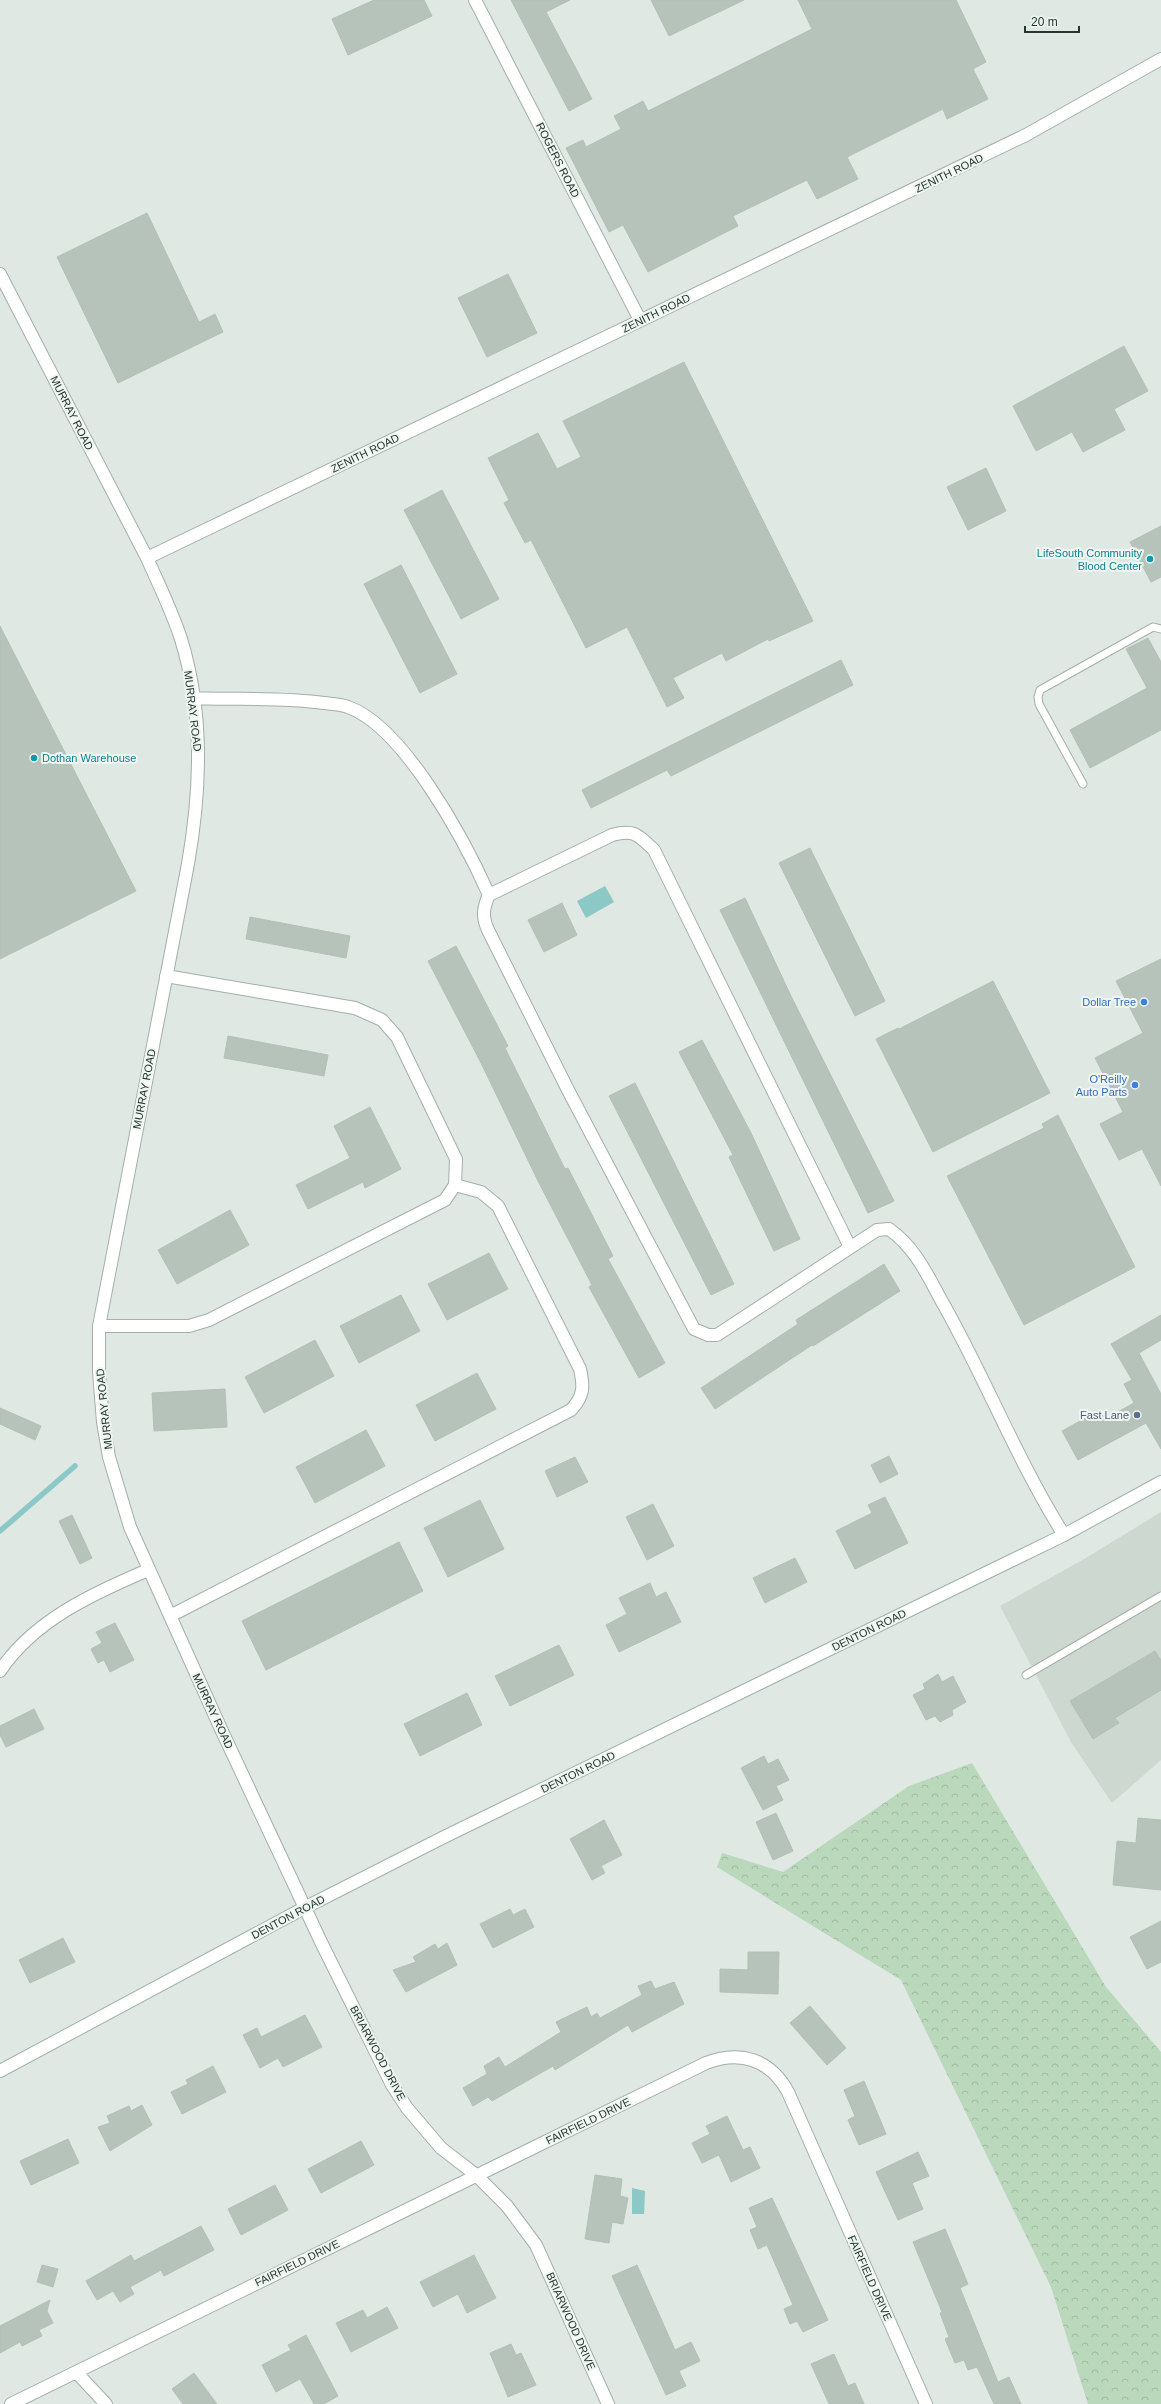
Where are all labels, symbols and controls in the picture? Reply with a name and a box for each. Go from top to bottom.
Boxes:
scale bar [1025,8,1079,34]
text: 20 m [1031,15,1058,29]
street label: ROGERS ROAD [534,121,582,200]
street label: ZENITH ROAD [913,151,985,195]
street label: ZENITH ROAD [620,291,692,335]
street label: MURRAY ROAD [48,374,96,452]
street label: ZENITH ROAD [329,431,401,475]
place label: LifeSouth Community Blood Center [1037,547,1142,572]
marker: LifeSouth Community Blood Center [1145,554,1155,564]
street label: MURRAY ROAD [182,670,204,752]
place label: Dothan Warehouse [42,752,136,764]
marker: Dothan Warehouse [29,753,39,763]
place label: Dollar Tree [1082,996,1136,1008]
marker: Dollar Tree [1139,997,1149,1007]
street label: MURRAY ROAD [130,1048,158,1130]
place label: O'Reilly Auto Parts [1076,1073,1127,1098]
marker: O'Reilly Auto Parts [1130,1080,1140,1090]
street label: MURRAY ROAD [94,1368,114,1450]
place label: Fast Lane [1080,1409,1129,1421]
marker: Fast Lane [1132,1410,1142,1420]
street label: DENTON ROAD [830,1607,908,1653]
street label: MURRAY ROAD [190,1672,236,1751]
street label: DENTON ROAD [539,1749,617,1795]
street label: DENTON ROAD [249,1893,327,1941]
street label: BRIARWOOD DRIVE [348,2004,408,2102]
street label: FAIRFIELD DRIVE [544,2095,632,2147]
street label: FAIRFIELD DRIVE [846,2233,894,2323]
street label: FAIRFIELD DRIVE [253,2237,341,2289]
street label: BRIARWOOD DRIVE [544,2270,598,2372]

